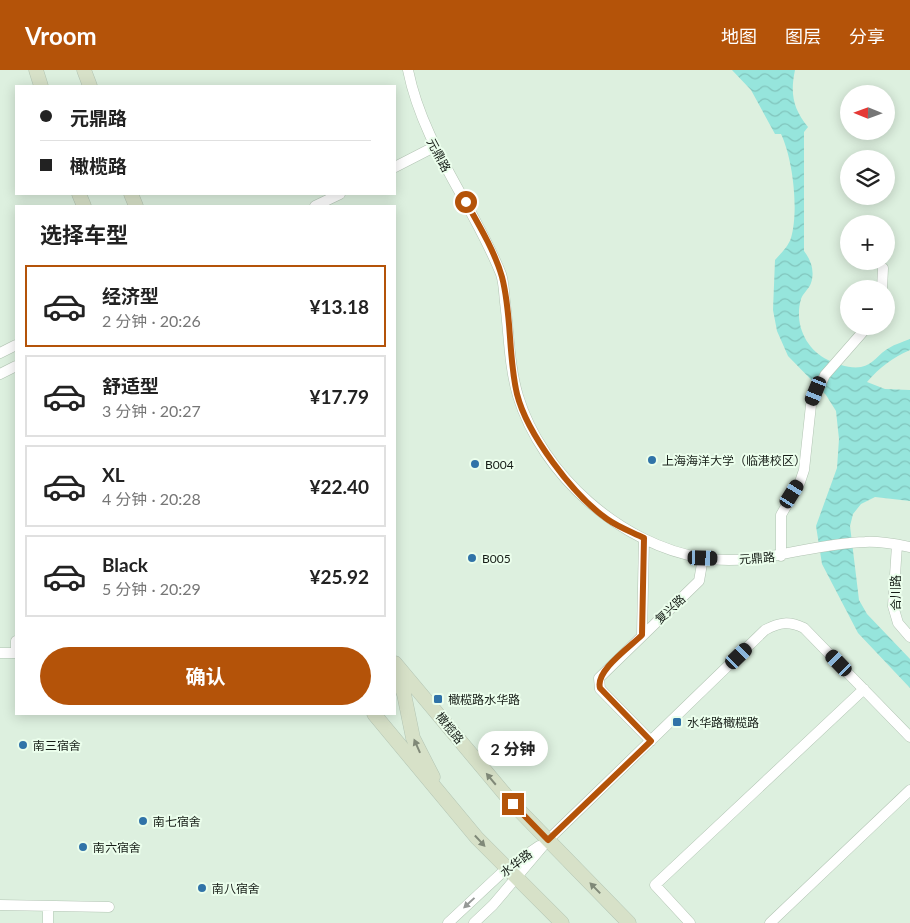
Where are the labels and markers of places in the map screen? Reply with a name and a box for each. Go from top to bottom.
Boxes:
place label: 上海海洋大学（临港校区） [662,453,806,468]
marker: 上海海洋大学（临港校区） [646,454,658,466]
place label: B004 [485,457,514,472]
marker: B004 [469,458,481,470]
place label: B005 [482,551,511,566]
marker: B005 [466,552,478,564]
place label: 橄榄路水华路 [448,692,520,707]
marker: 橄榄路水华路 [432,693,444,705]
place label: 水华路橄榄路 [687,715,759,730]
marker: 水华路橄榄路 [671,716,683,728]
place label: 南三宿舍 [33,738,81,753]
marker: 南三宿舍 [17,739,29,751]
place label: 南七宿舍 [153,814,201,829]
marker: 南七宿舍 [137,815,149,827]
place label: 南六宿舍 [93,840,141,855]
marker: 南六宿舍 [77,841,89,853]
place label: 南八宿舍 [212,881,260,896]
marker: 南八宿舍 [196,882,208,894]

